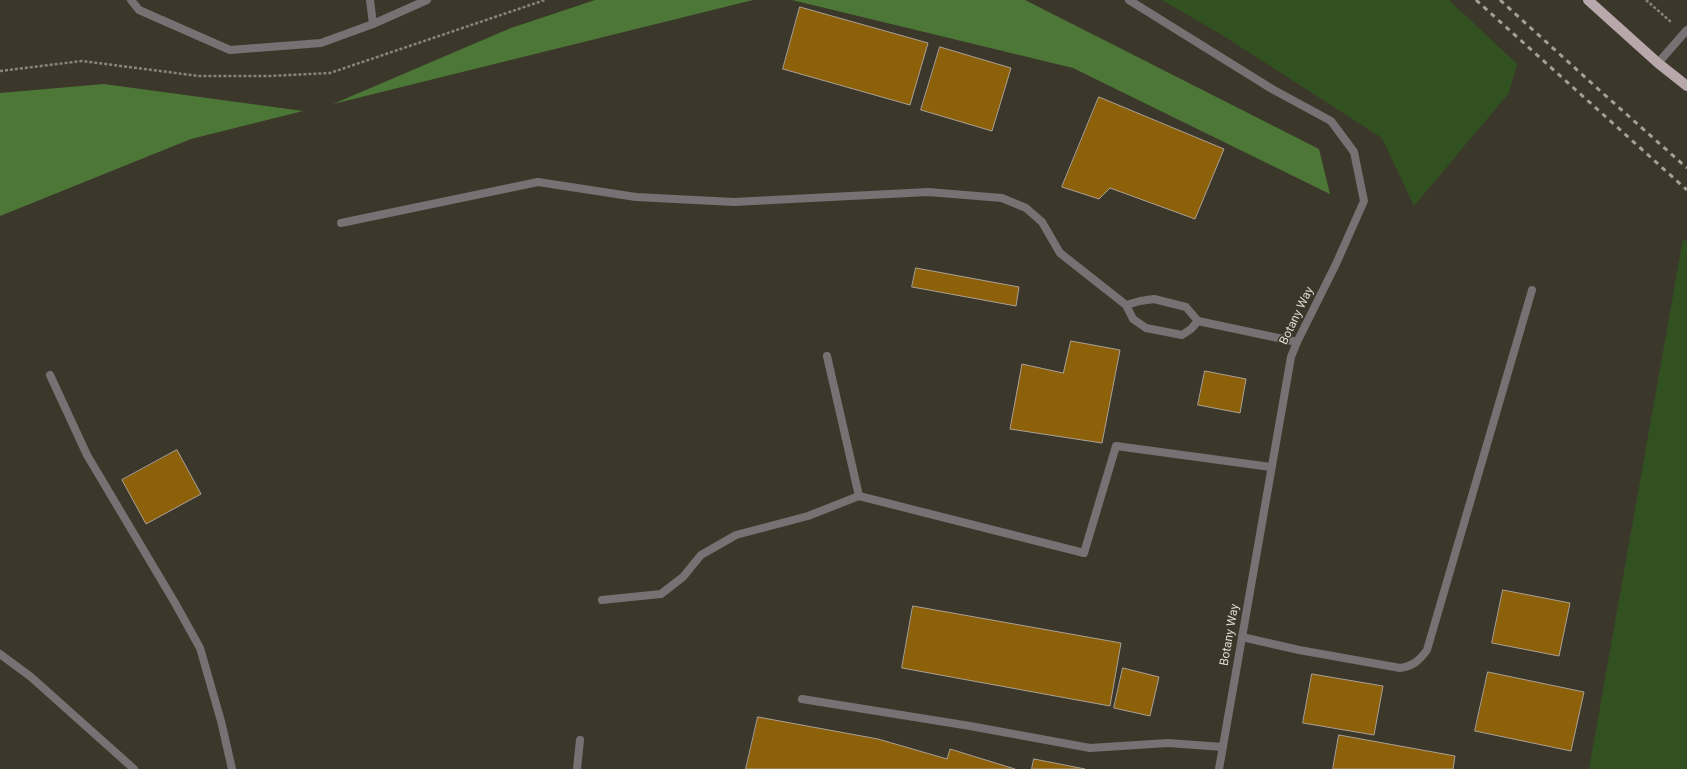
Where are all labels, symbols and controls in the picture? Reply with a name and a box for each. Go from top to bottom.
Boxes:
street label: Botany Way [1277,285,1317,347]
street label: Botany Way [1217,603,1243,667]

